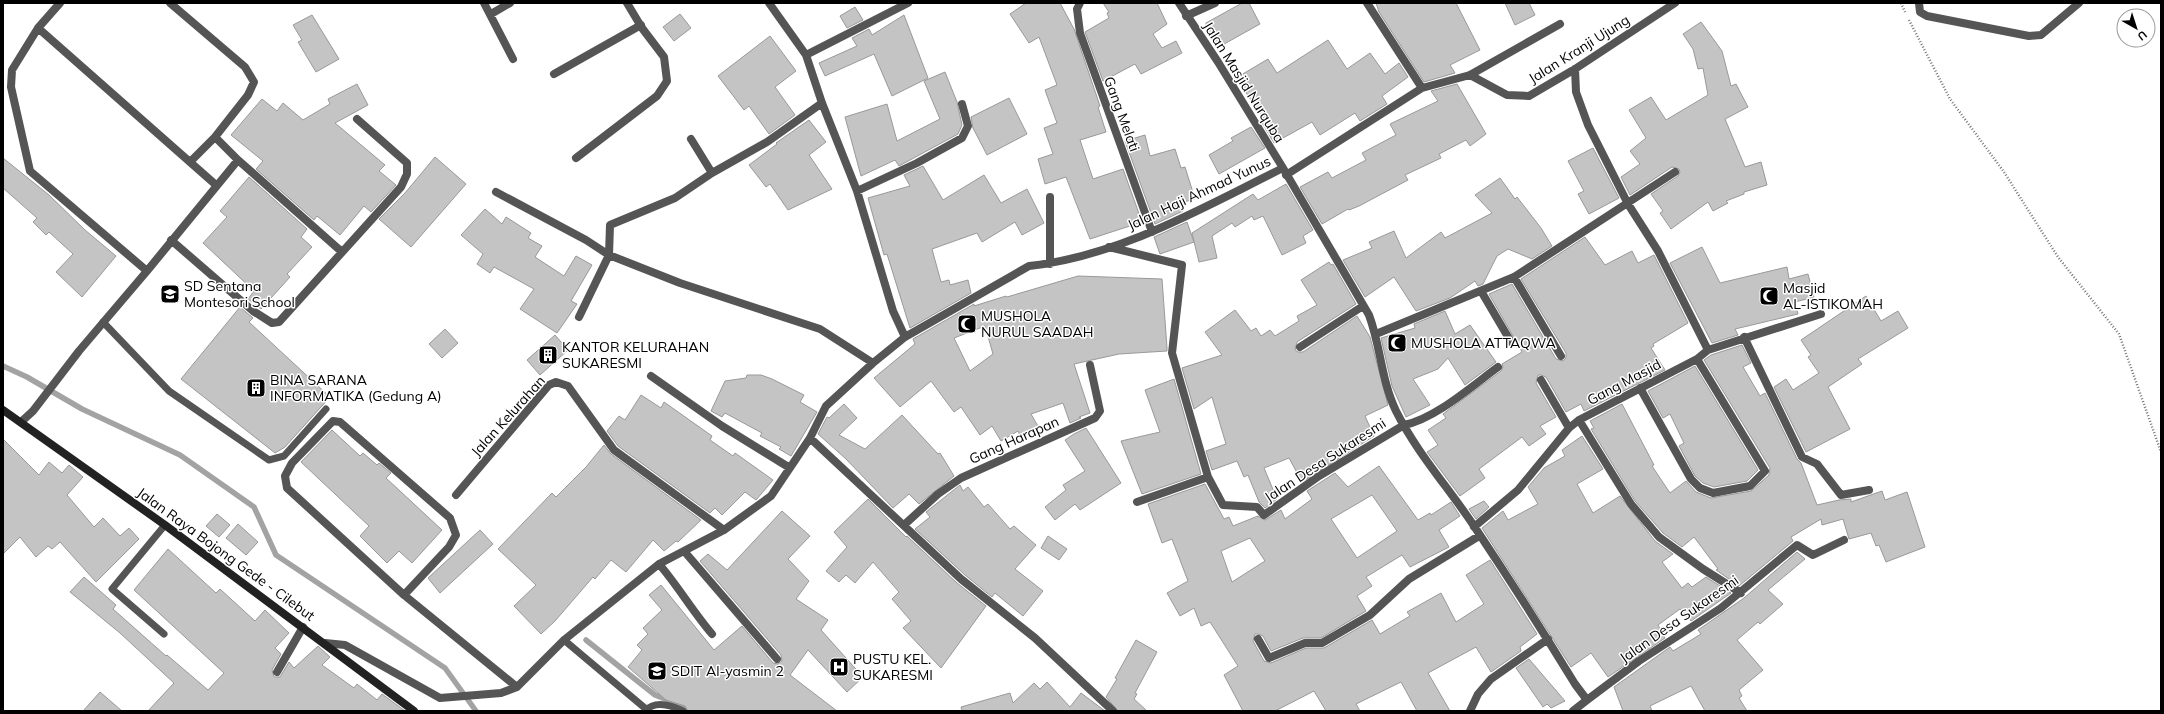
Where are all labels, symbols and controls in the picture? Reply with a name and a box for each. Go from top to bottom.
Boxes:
north arrow [2116,8,2156,48]
street label: Jalan Kranji Ujung [1525,11,1633,87]
street label: Jalan Masjid Nurquba [1199,18,1289,146]
text: U [2135,28,2150,44]
street label: Gang Melati [1100,74,1144,154]
street label: Jalan Haji Ahmad Yunus [1124,152,1274,234]
place label: SD Sentana Montesori School [184,277,295,311]
place label: Masjid AL-ISTIKOMAH [1783,279,1883,313]
school or university icon: SD Sentana Montesori School [159,283,181,305]
mosque icon: Masjid AL-ISTIKOMAH [1758,285,1780,307]
place label: MUSHOLA NURUL SAADAH [981,307,1093,341]
mosque icon: MUSHOLA NURUL SAADAH [956,313,978,335]
mosque icon: MUSHOLA ATTAQWA [1386,332,1408,354]
place label: MUSHOLA ATTAQWA [1411,334,1556,352]
place label: KANTOR KELURAHAN SUKARESMI [562,338,709,372]
building icon: KANTOR KELURAHAN SUKARESMI [537,344,559,366]
street label: Gang Masjid [1584,355,1664,409]
place label: BINA SARANA INFORMATIKA (Gedung A) [270,371,442,405]
street label: Jalan Kelurahan [467,372,549,460]
building icon: BINA SARANA INFORMATIKA (Gedung A) [245,377,267,399]
street label: Gang Harapan [966,412,1062,468]
street label: Jalan Desa Sukaresmi [1261,414,1389,506]
street label: Jalan Raya Bojong Gede - Cilebut [134,483,319,625]
street label: Jalan Desa Sukaresmi [1616,571,1742,667]
place label: PUSTU KEL. SUKARESMI [853,650,933,684]
hospital icon: PUSTU KEL. SUKARESMI [828,656,850,678]
school or university icon: SDIT Al-yasmin 2 [646,660,668,682]
place label: SDIT Al-yasmin 2 [671,662,784,680]

